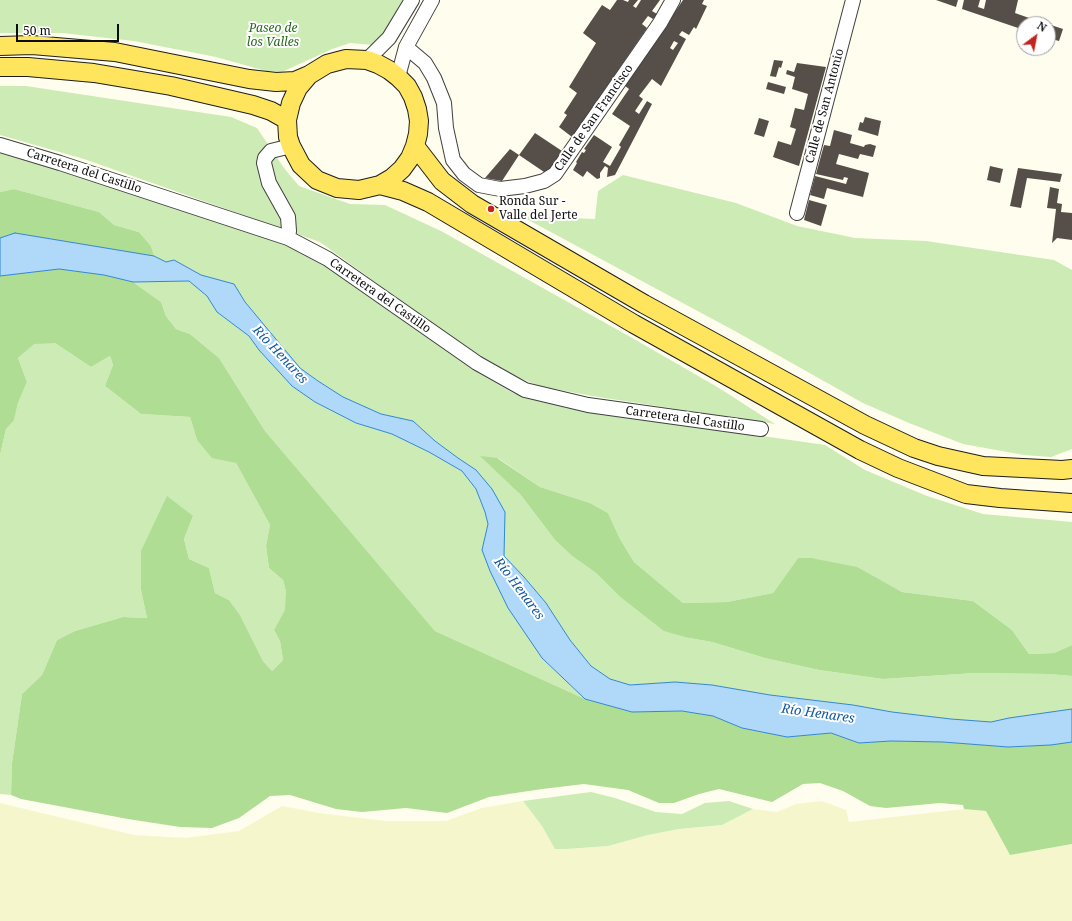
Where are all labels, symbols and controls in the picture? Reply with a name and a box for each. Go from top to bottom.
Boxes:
scale bar [18,16,121,42]
north arrow [1016,16,1056,56]
text: N [1034,18,1050,35]
text: 50 m [23,22,51,39]
park label: Paseo de los Valles [247,22,299,50]
street label: Calle de San Antonio [803,47,847,165]
street label: Calle de San Francisco [552,62,636,174]
street label: Carretera del Castillo [25,146,143,196]
place label: Ronda Sur - Valle del Jerte [499,195,578,223]
marker: Ronda Sur - Valle del Jerte [486,204,496,214]
street label: Carretera del Castillo [327,256,433,336]
water label: Río Henares [249,323,311,387]
street label: Carretera del Castillo [624,403,746,435]
water label: Río Henares [491,555,547,623]
water label: Río Henares [780,701,856,727]

